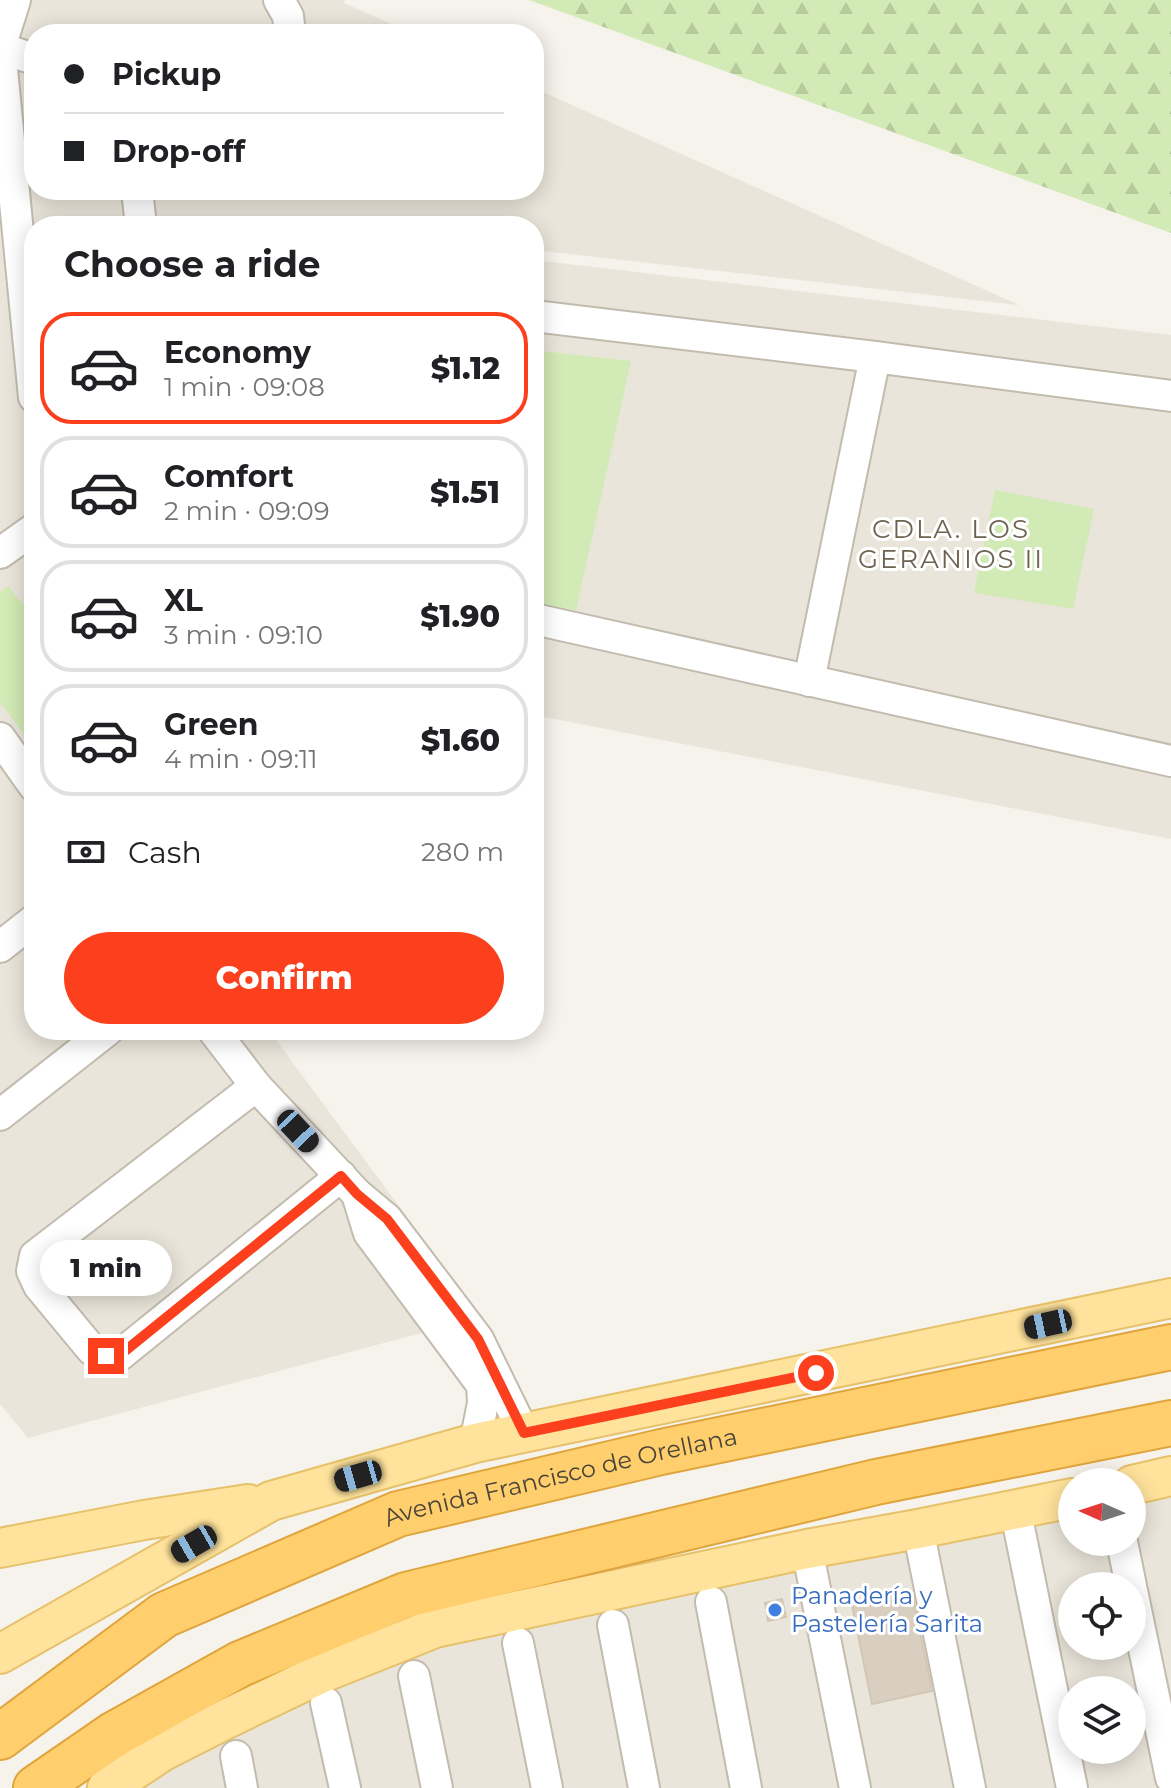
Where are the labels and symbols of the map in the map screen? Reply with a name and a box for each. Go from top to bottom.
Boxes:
district label: CDLA. LOS GERANIOS II [858,513,1044,575]
car [273,1105,323,1157]
callout: 1 min [40,1240,172,1296]
car [1022,1307,1074,1341]
route end [88,1338,124,1374]
route start [798,1355,834,1391]
street label: Avenida Francisco de Orellana [379,1422,740,1533]
car [332,1458,384,1494]
north arrow [1058,1468,1146,1556]
car [167,1522,221,1566]
place label: Panadería y Pastelería Sarita [791,1581,983,1638]
marker: Panadería y Pastelería Sarita [766,1601,784,1619]

